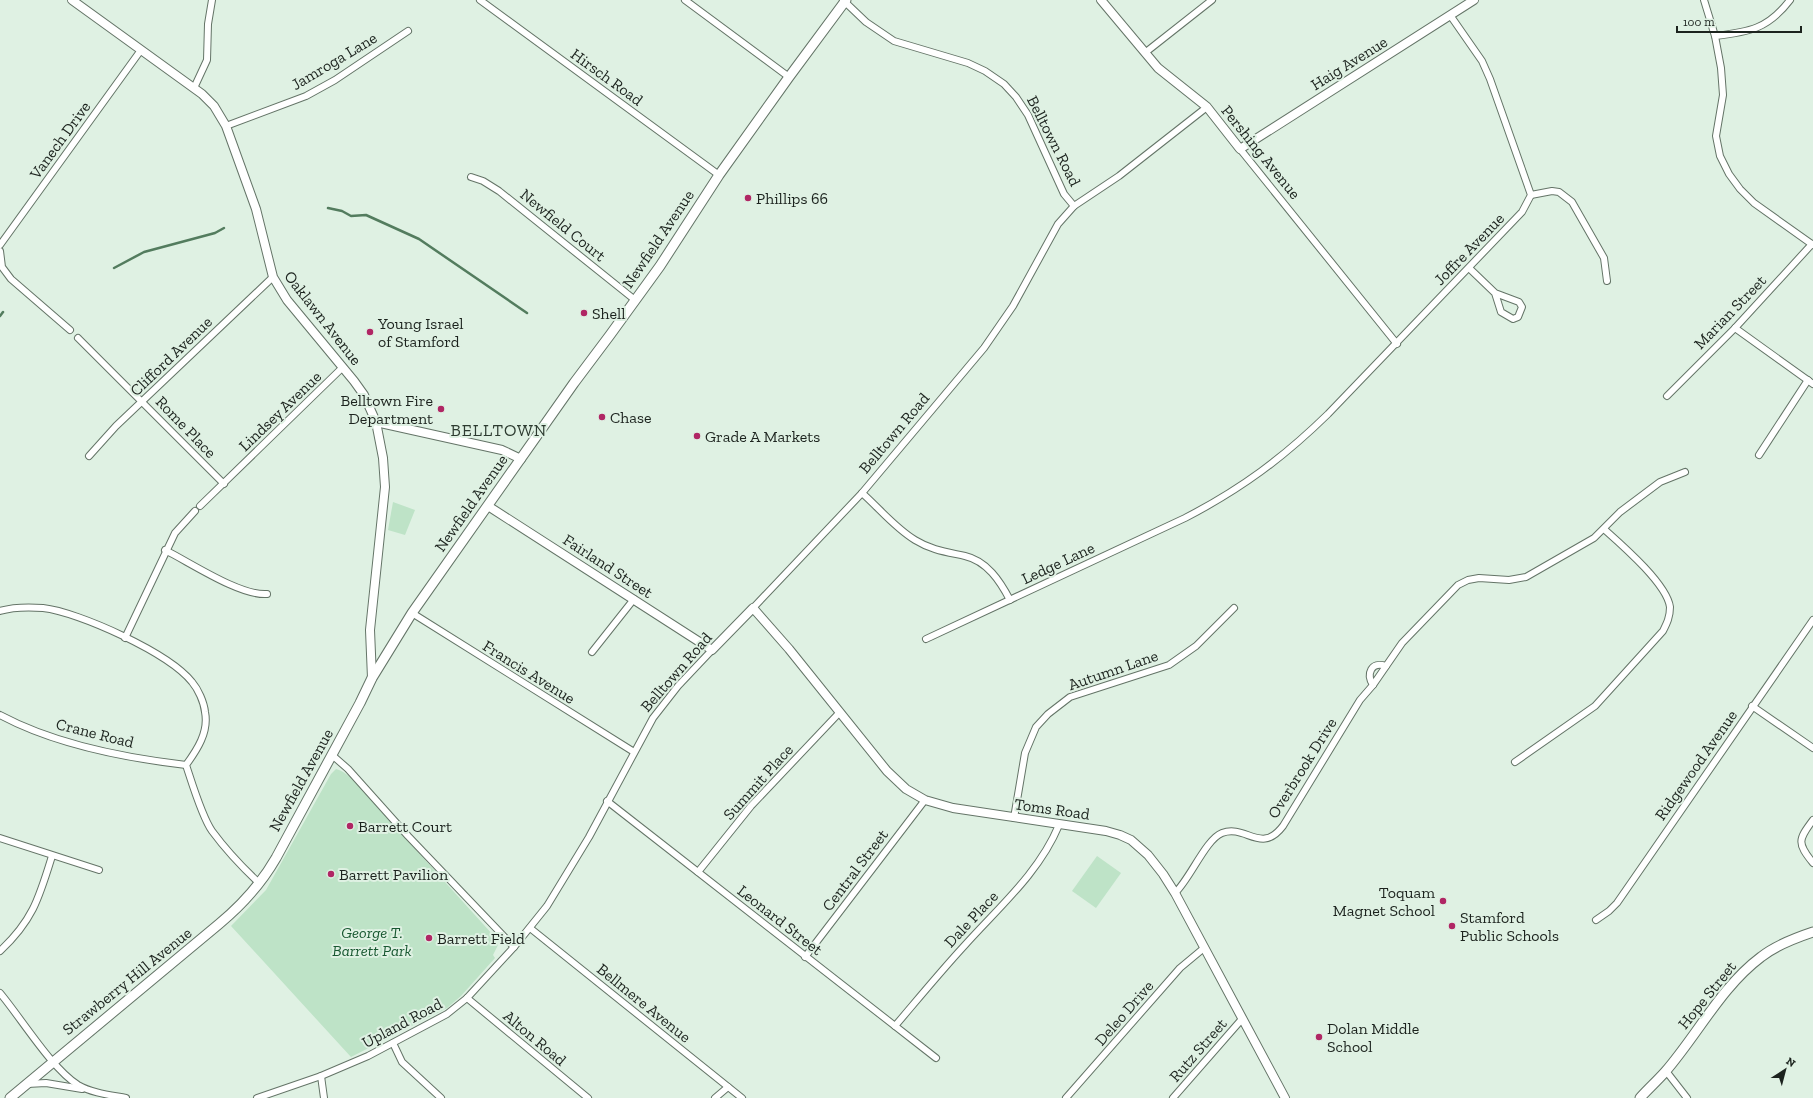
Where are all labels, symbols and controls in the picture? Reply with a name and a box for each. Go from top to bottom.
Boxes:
scale bar [1677,8,1801,34]
text: 100 m [1683,15,1715,29]
street label: Jamroga Lane [288,28,380,94]
street label: Haig Avenue [1307,32,1391,94]
street label: Hirsch Road [567,44,647,110]
street label: Belltown Road [1023,93,1085,190]
street label: Vanech Drive [25,97,95,183]
street label: Pershing Avenue [1217,101,1305,203]
street label: Newfield Court [516,185,610,265]
street label: Newfield Avenue [618,186,698,292]
place label: Phillips 66 [756,189,828,208]
marker: Phillips 66 [743,193,753,203]
street label: Joffre Avenue [1430,209,1508,289]
street label: Oaklawn Avenue [280,267,366,369]
street label: Marian Street [1690,271,1770,353]
place label: Shell [592,304,626,323]
marker: Shell [579,308,589,318]
street label: Clifford Avenue [126,312,216,400]
place label: Young Israel of Stamford [377,314,464,351]
marker: Young Israel of Stamford [365,327,375,337]
street label: Lindsey Avenue [235,367,325,455]
street label: Belltown Road [855,389,933,477]
place label: Belltown Fire Department [341,391,433,428]
street label: Rome Place [152,392,220,462]
marker: Belltown Fire Department [436,404,446,414]
place label: Chase [610,408,652,427]
marker: Chase [597,412,607,422]
district label: BELLTOWN [451,420,547,440]
place label: Grade A Markets [705,427,820,446]
marker: Grade A Markets [692,431,702,441]
street label: Newfield Avenue [430,451,512,555]
street label: Fairland Street [560,530,657,602]
street label: Ledge Lane [1019,538,1097,588]
street label: Belltown Road [636,628,716,716]
street label: Francis Avenue [479,636,579,708]
street label: Autumn Lane [1066,646,1160,694]
street label: Ridgewood Avenue [1651,706,1741,824]
street label: Crane Road [54,714,136,752]
street label: Overbrook Drive [1263,714,1341,822]
street label: Newfield Avenue [265,725,337,835]
street label: Summit Place [719,740,797,824]
street label: Toms Road [1013,794,1091,824]
place label: Barrett Court [358,817,452,836]
marker: Barrett Court [345,821,355,831]
street label: Central Street [818,825,892,915]
place label: Barrett Pavilion [339,865,449,884]
marker: Barrett Pavilion [326,869,336,879]
street label: Leonard Street [734,881,826,959]
place label: Toquam Magnet School [1333,883,1435,920]
street label: Dale Place [940,887,1002,951]
marker: Toquam Magnet School [1438,896,1448,906]
place label: Stamford Public Schools [1460,908,1559,945]
marker: Stamford Public Schools [1447,921,1457,931]
street label: Strawberry Hill Avenue [59,923,195,1039]
park label: George T. Barrett Park [332,923,412,960]
place label: Barrett Field [437,929,525,948]
marker: Barrett Field [424,933,434,943]
street label: Hope Street [1674,957,1740,1033]
street label: Bellmere Avenue [593,959,695,1047]
street label: Deleo Drive [1091,977,1157,1049]
street label: Upland Road [359,994,445,1052]
street label: Alton Road [500,1006,570,1070]
street label: Rutz Street [1165,1014,1231,1086]
place label: Dolan Middle School [1327,1019,1419,1056]
marker: Dolan Middle School [1314,1032,1324,1042]
north arrow [1765,1050,1805,1090]
text: N [1783,1055,1798,1070]

